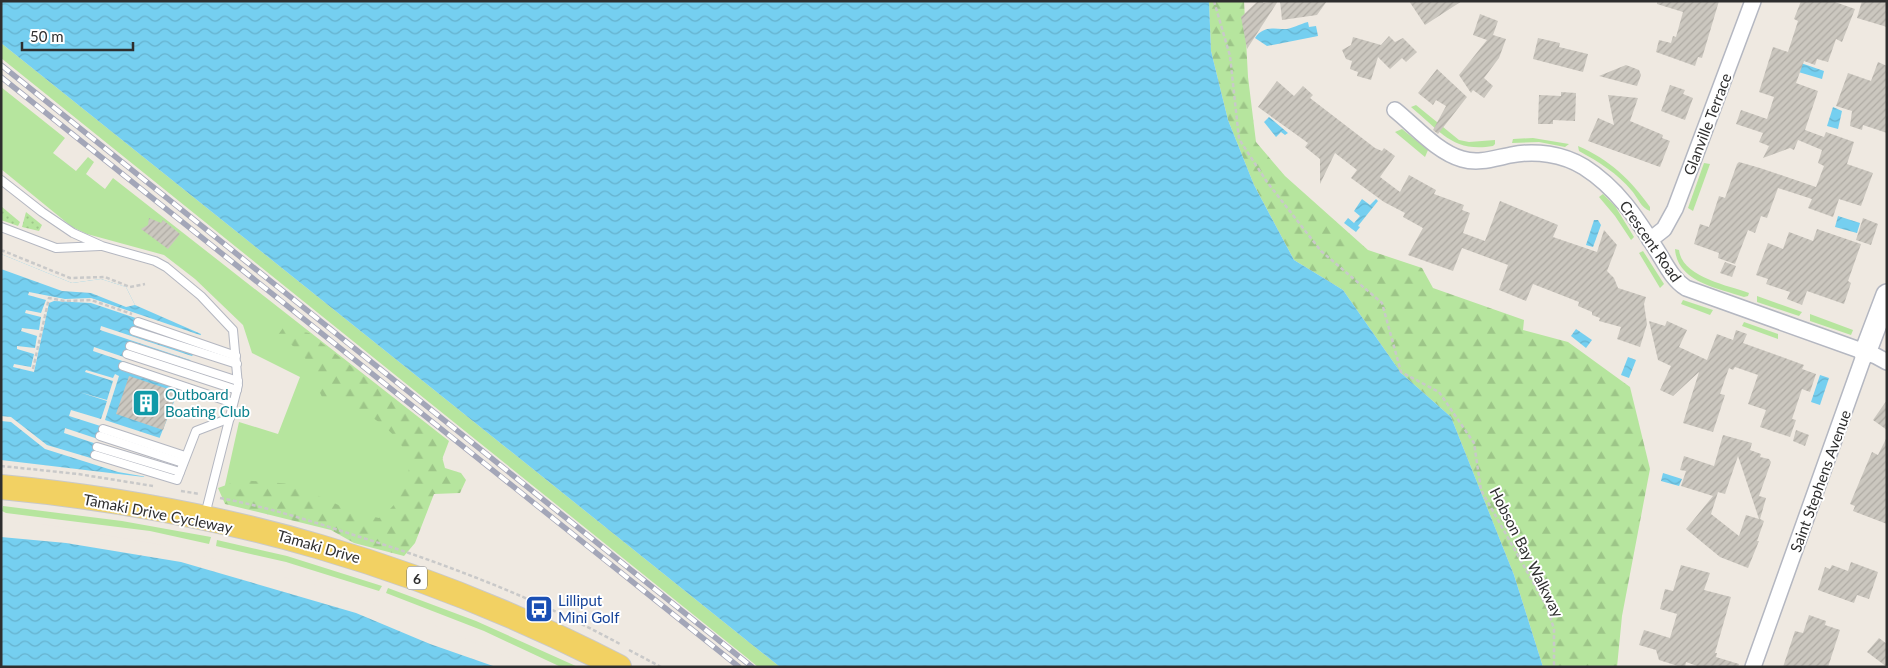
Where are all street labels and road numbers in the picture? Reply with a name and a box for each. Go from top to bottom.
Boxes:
street label: Glanville Terrace [1679,70,1735,178]
street label: Crescent Road [1616,197,1686,285]
street label: Saint Stephens Avenue [1786,407,1854,555]
street label: Hobson Bay Walkway [1486,484,1568,620]
street label: Tāmaki Drive Cycleway [82,490,234,536]
street label: Tāmaki Drive [276,526,363,566]
road number: 6 [407,566,427,590]

